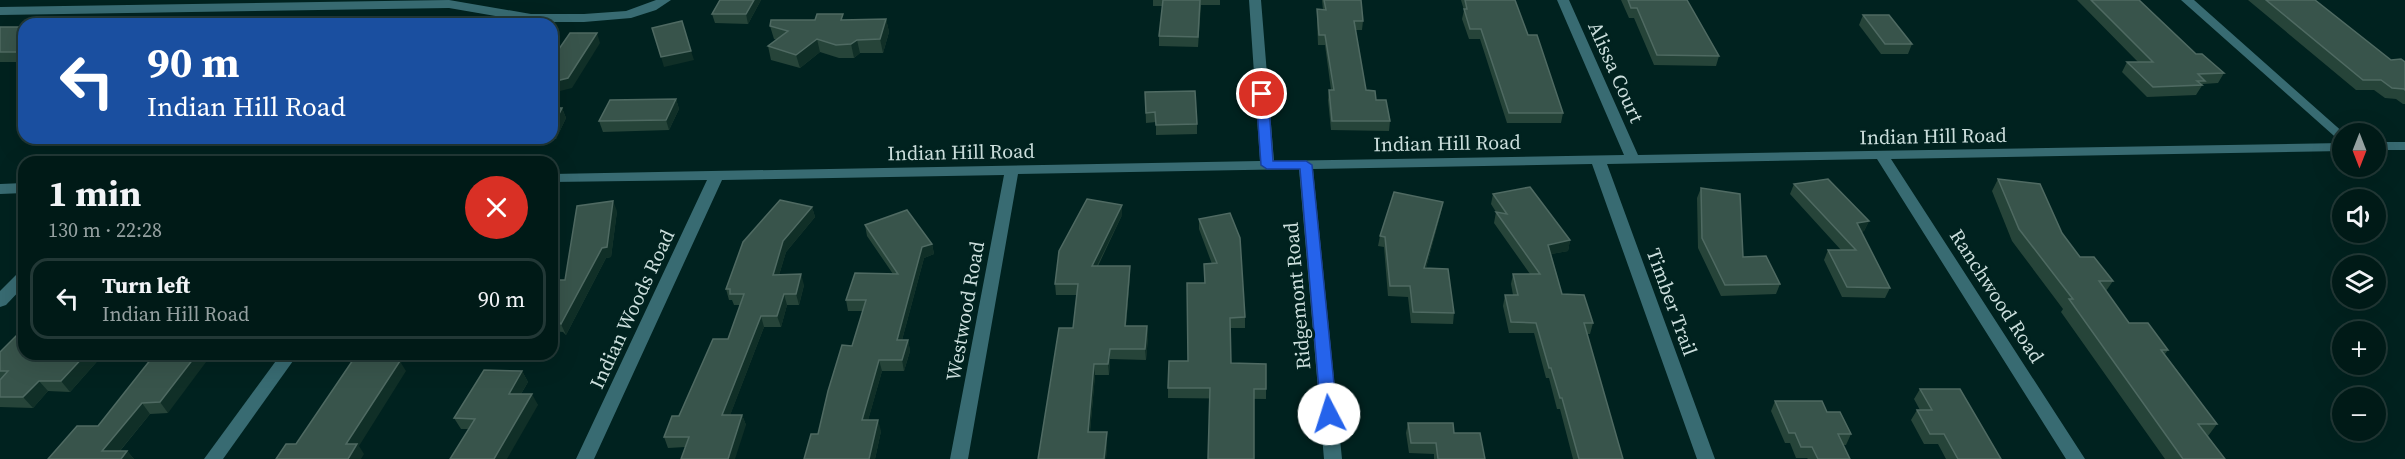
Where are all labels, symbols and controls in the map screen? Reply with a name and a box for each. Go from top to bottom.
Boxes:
street label: Alissa Court [1581,17,1651,127]
text: 90 m [147,33,240,91]
icon: left [48,42,126,120]
pin [1236,68,1287,119]
icon: arrive [1245,77,1278,110]
text: Indian Hill Road [147,88,346,125]
street label: Indian Hill Road [1859,121,2008,151]
north arrow [2332,123,2386,177]
map controls [2332,123,2386,441]
street label: Indian Hill Road [1373,128,1522,158]
street label: Indian Hill Road [887,137,1036,167]
text: 1 min [48,169,141,218]
button: close [465,176,528,239]
button: sound [2332,189,2386,243]
text: 130 m · 22:28 [48,216,162,244]
street label: Ridgemont Road [1277,220,1317,371]
street label: Indian Woods Road [583,224,681,393]
street label: Ranchwood Road [1943,224,2051,369]
street label: Westwood Road [939,238,991,383]
street label: Timber Trail [1640,244,1704,360]
button: layers [2332,255,2386,309]
text: Turn left [102,270,190,300]
icon: left [51,282,84,315]
text: 90 m [478,284,525,314]
text: Indian Hill Road [102,300,249,328]
button: + [2332,321,2386,375]
position arrow [1297,382,1361,446]
button: − [2332,387,2386,441]

